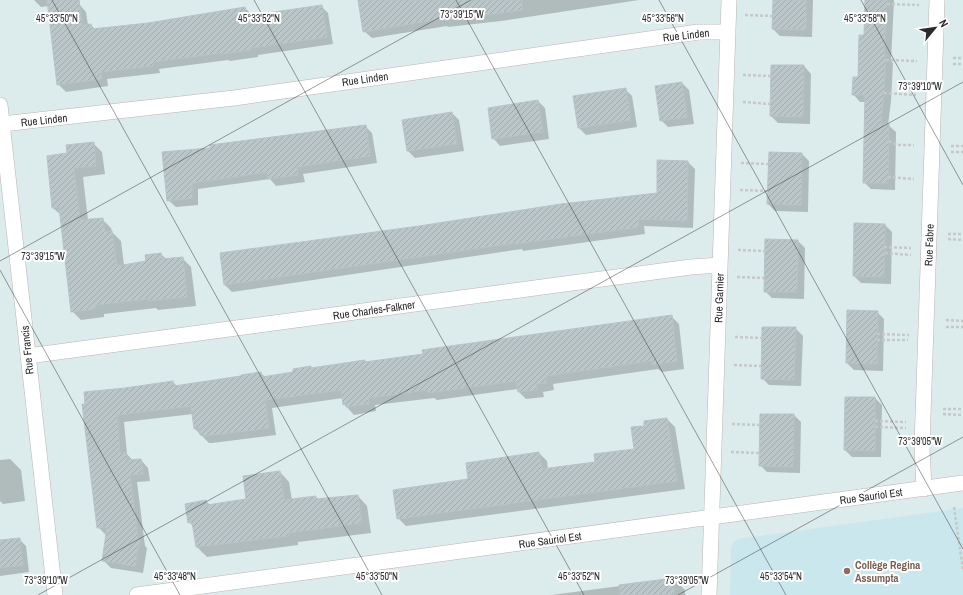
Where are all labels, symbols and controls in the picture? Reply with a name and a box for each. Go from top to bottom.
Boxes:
text: 73°39'15"W [440,8,484,21]
north arrow [915,8,955,48]
text: 45°33'50"N [36,12,78,25]
text: 45°33'52"N [238,12,280,25]
text: 45°33'56"N [642,12,684,25]
text: 45°33'58"N [844,12,886,25]
text: N [936,17,951,29]
street label: Rue Linden [662,26,710,44]
street label: Rue Linden [341,69,389,89]
text: 73°39'10"W [898,80,942,93]
street label: Rue Linden [20,111,68,129]
street label: Rue Fabre [921,224,937,266]
text: 73°39'15"W [21,250,65,263]
street label: Rue Garnier [711,273,727,323]
street label: Rue Charles-Falkner [332,297,416,323]
street label: Rue Francis [17,324,37,375]
text: 73°39'05"W [898,435,942,448]
street label: Rue Sauriol Est [839,485,904,507]
street label: Rue Sauriol Est [518,529,583,551]
place label: Collège Regina Assumpta [855,558,920,585]
marker: Collège Regina Assumpta [842,566,852,576]
text: 45°33'48"N [154,570,196,583]
text: 45°33'50"N [356,570,398,583]
text: 45°33'52"N [558,570,600,583]
text: 45°33'54"N [760,570,802,583]
text: 73°39'10"W [24,574,68,587]
text: 73°39'05"W [665,574,709,587]

